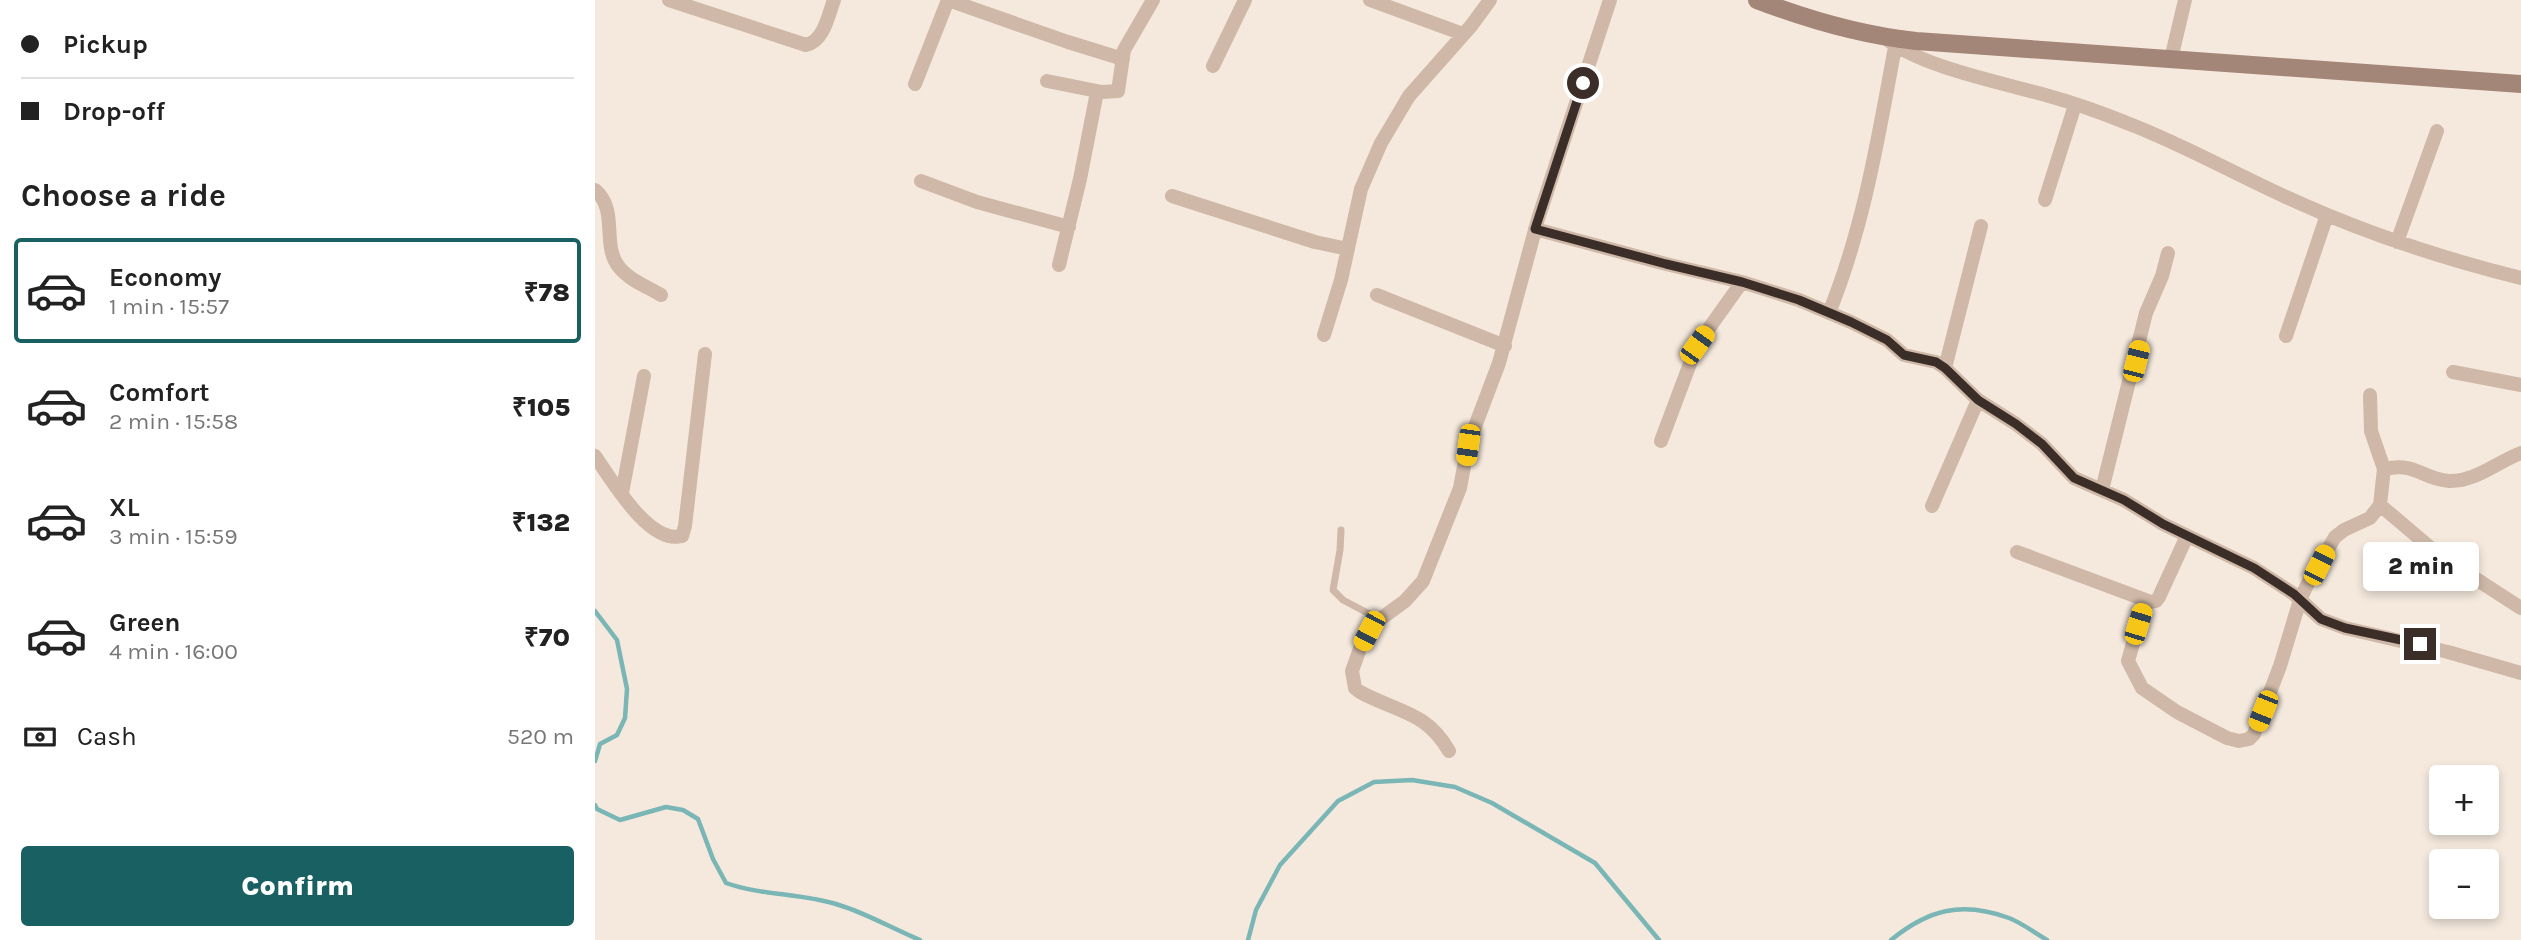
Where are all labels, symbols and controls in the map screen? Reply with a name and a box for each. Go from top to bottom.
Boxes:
text: Pickup [63,29,148,60]
route start [1567,67,1599,99]
text: Drop-off [63,96,165,127]
text: Choose a ride [21,177,226,214]
icon: car [25,259,88,322]
text: Economy [109,262,221,293]
text: ₹78 [524,277,570,308]
text: 1 min · 15:57 [109,293,229,320]
car [1677,322,1718,368]
car [2121,338,2152,384]
icon: car [25,374,88,437]
text: Comfort [109,377,210,408]
text: ₹105 [512,392,570,423]
text: 2 min · 15:58 [109,408,238,435]
car [1455,423,1482,467]
icon: car [25,489,88,552]
text: XL [109,492,140,523]
text: ₹132 [512,507,570,538]
text: 3 min · 15:59 [109,523,238,550]
car [2301,542,2338,588]
callout: 2 min [2362,542,2478,592]
text: 2 min [2388,553,2454,580]
car [2122,601,2155,647]
icon: car [25,604,88,667]
text: Green [109,607,181,638]
car [1350,608,1389,654]
text: ₹70 [524,622,570,653]
route end [2404,628,2436,660]
text: 4 min · 16:00 [109,638,238,665]
car [2246,688,2281,734]
icon: cash [21,718,59,756]
text: Cash [77,721,137,752]
text: 520 m [507,723,574,750]
map controls [2429,765,2499,919]
button: + [2429,765,2499,835]
button: Confirm [21,846,574,926]
button: − [2429,849,2499,919]

